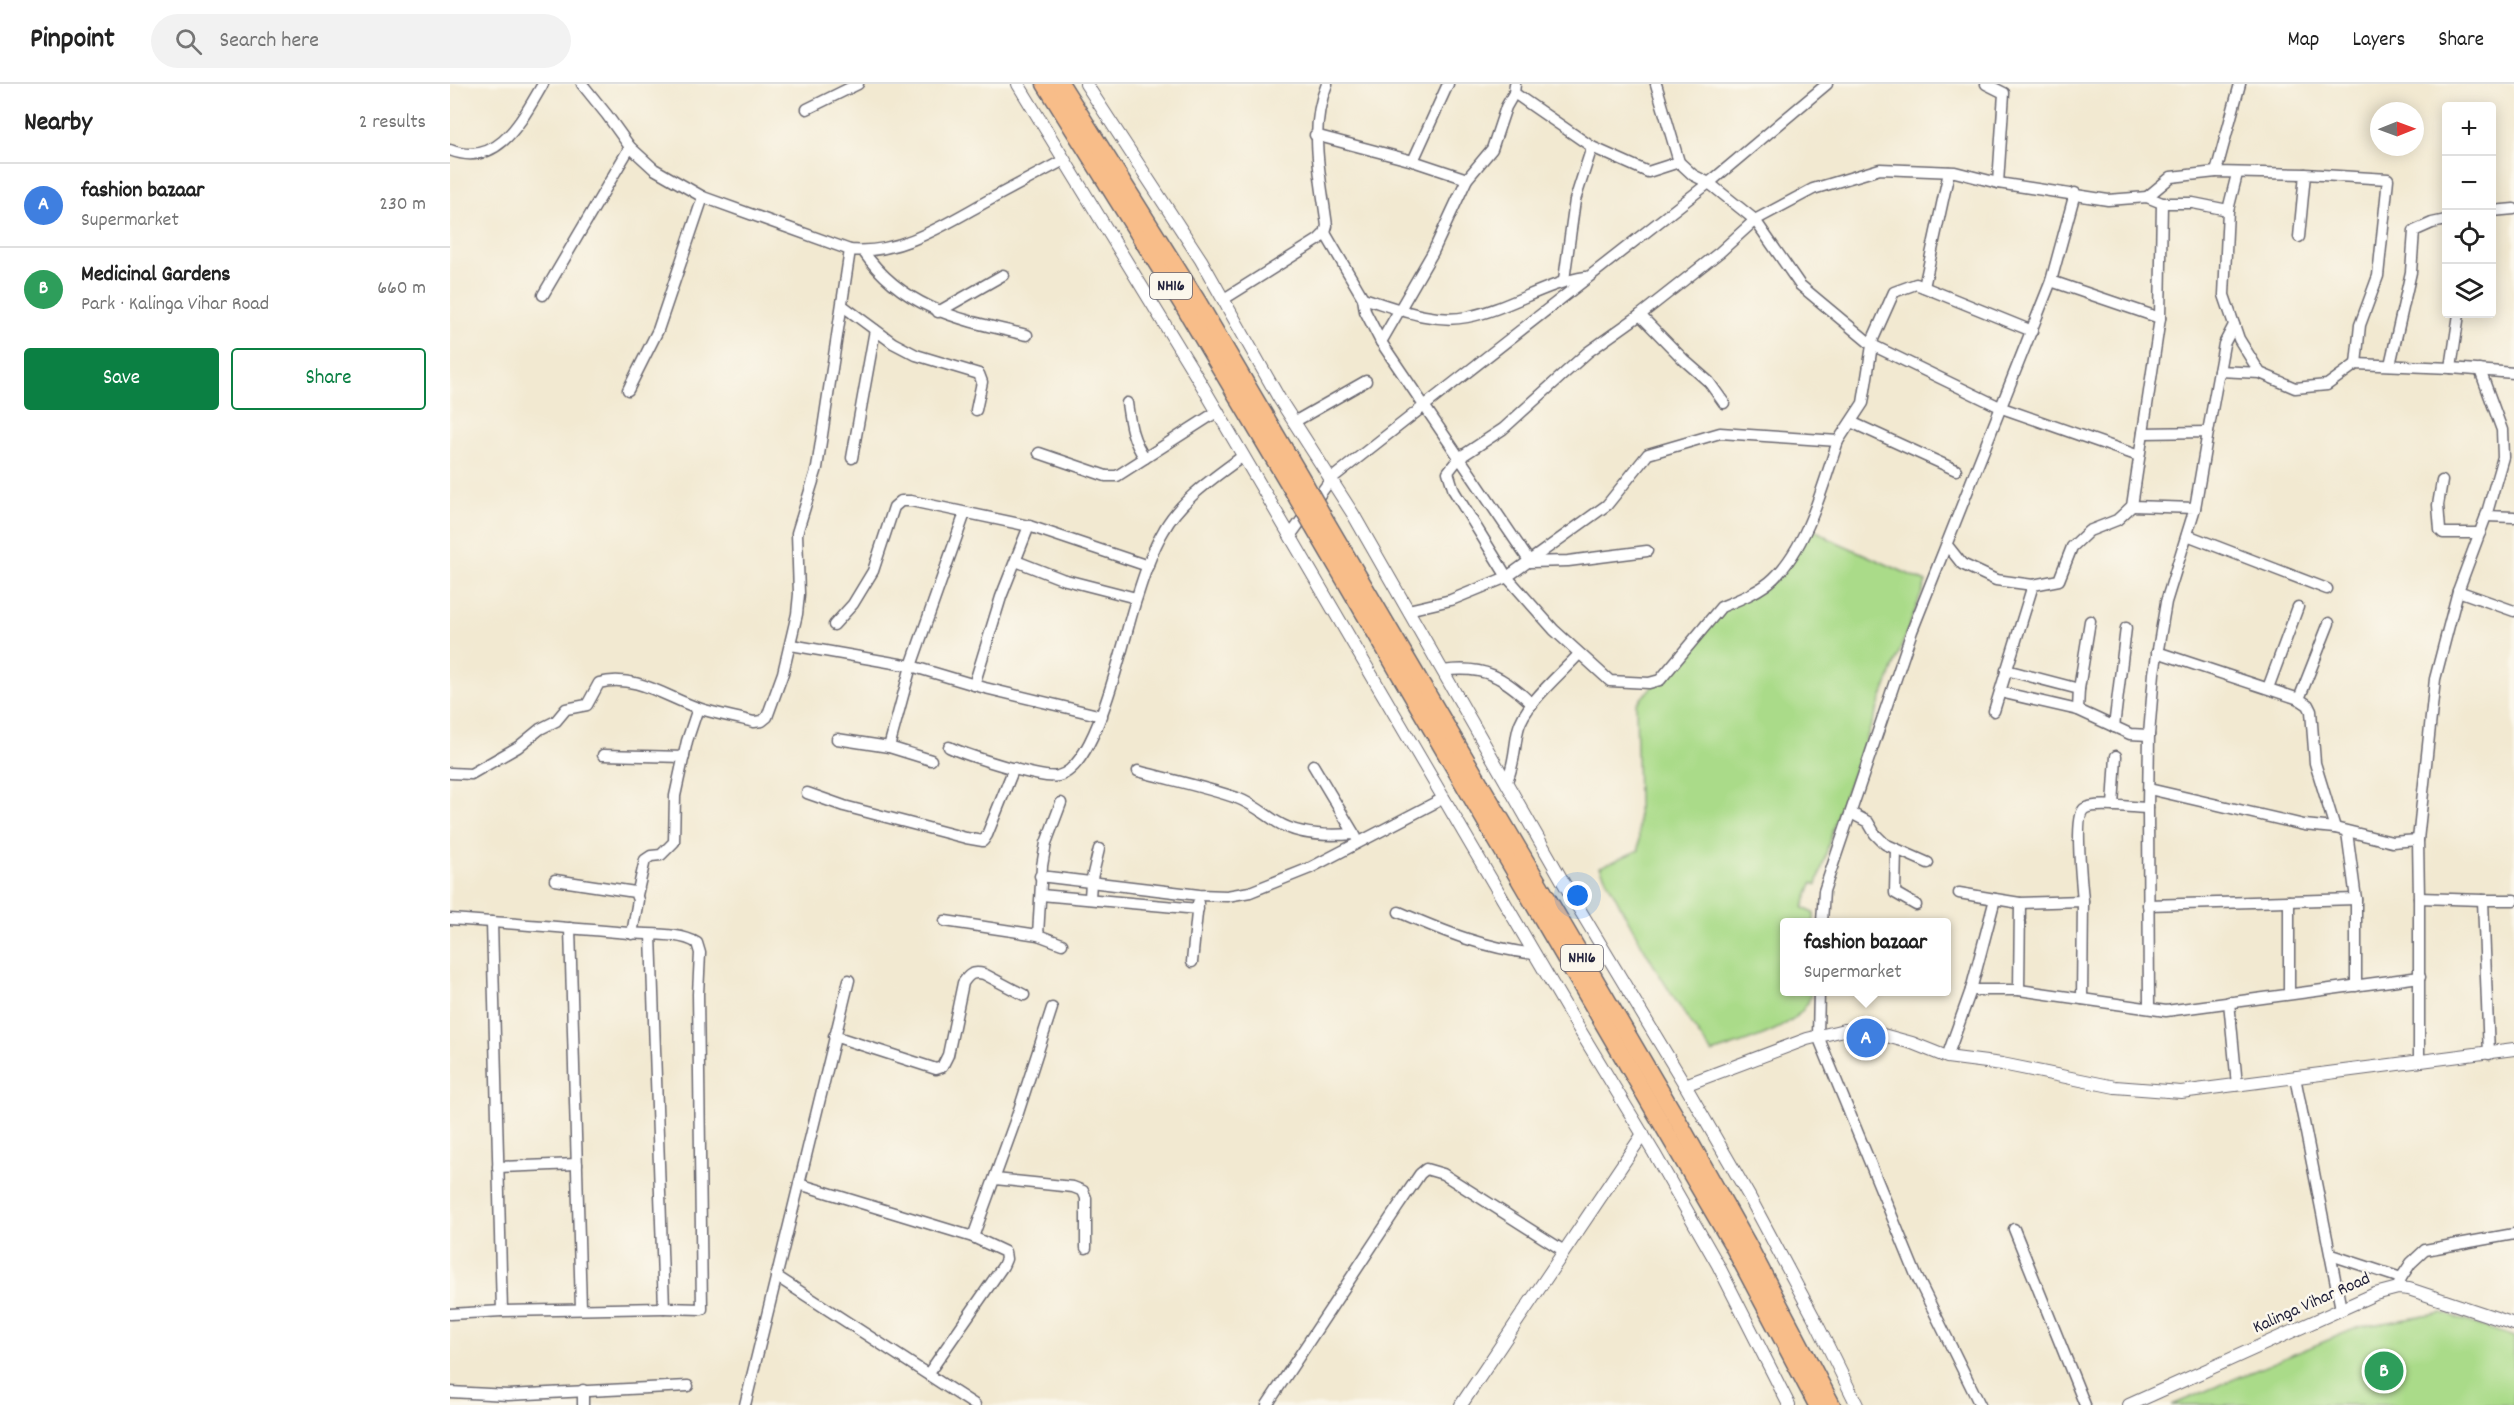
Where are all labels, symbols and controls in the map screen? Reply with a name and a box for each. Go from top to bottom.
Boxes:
search box [151,14,571,68]
text: Pinpoint [30,21,115,61]
icon: search [172,25,205,58]
text: Search here [220,26,319,57]
text: Map [2288,26,2319,56]
text: Layers [2352,26,2405,56]
text: Share [2438,26,2484,56]
north arrow [2370,102,2424,156]
map controls [2442,102,2496,318]
button: + [2442,102,2496,156]
text: Nearby [24,105,92,142]
text: 2 results [359,109,426,137]
button: − [2442,156,2496,210]
text: fashion bazaar [81,176,204,207]
text: A [38,191,49,219]
text: 230 m [379,191,426,219]
text: Supermarket [81,207,179,235]
button: locate [2442,210,2496,264]
text: Medicinal Gardens [81,260,231,291]
button: layers [2442,264,2496,318]
road number: NH16 [1150,273,1192,299]
text: B [39,275,48,303]
text: 660 m [377,275,426,303]
text: Park · Kalinga Vihar Road [81,291,269,319]
button: Save [24,348,219,410]
button: Share [231,348,426,410]
your location [1563,881,1592,910]
popup [1780,918,1951,996]
text: fashion bazaar [1804,928,1927,959]
road number: NH16 [1561,945,1603,971]
text: Supermarket [1804,959,1902,987]
pin: A [1846,1016,1886,1060]
street label: Kalinga Vihar Road [2249,1267,2375,1341]
pin: B [2364,1348,2404,1394]

